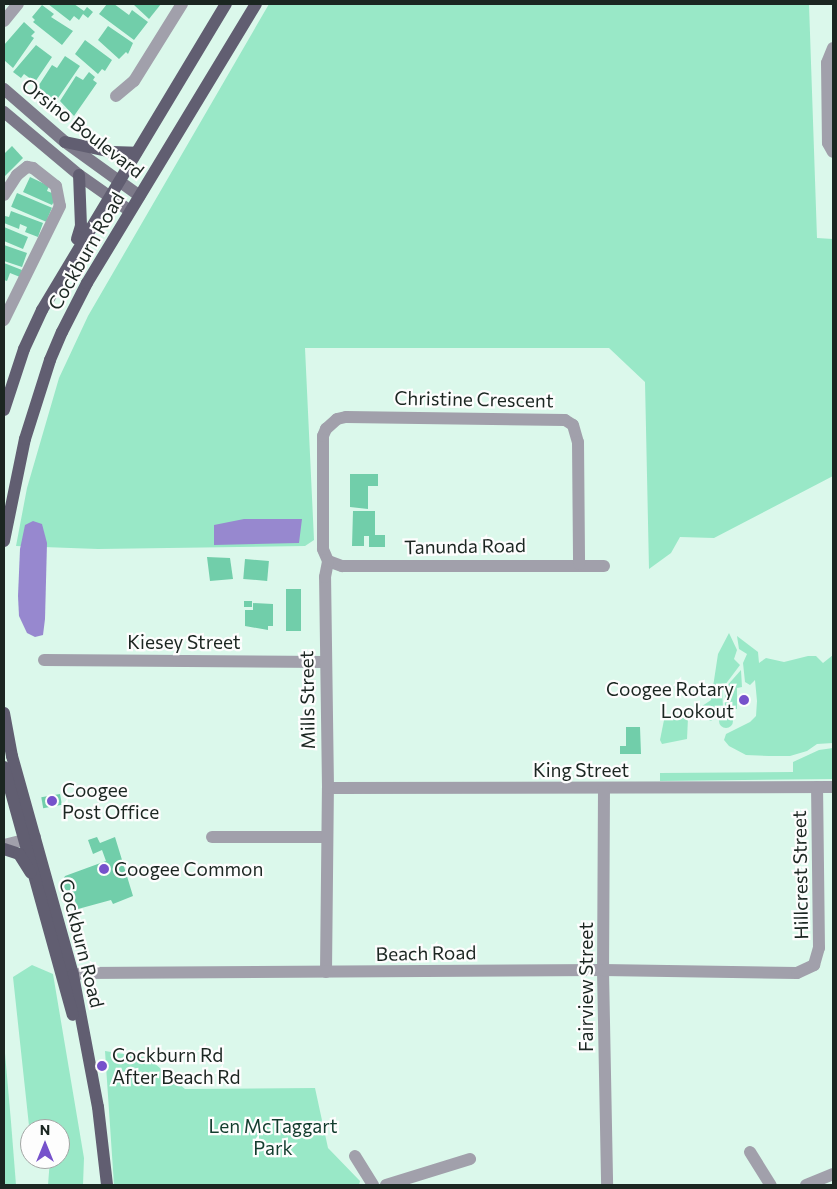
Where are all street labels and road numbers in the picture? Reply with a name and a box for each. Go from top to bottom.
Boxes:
street label: Orsino Boulevard [17,73,149,183]
street label: Cockburn Road [43,188,129,314]
street label: Christine Crescent [394,386,554,412]
street label: Tanunda Road [404,534,526,558]
street label: Kiesey Street [127,631,241,653]
street label: Mills Street [295,650,319,750]
street label: King Street [533,759,629,781]
street label: Hillcrest Street [787,810,813,940]
street label: Cockburn Road [55,876,109,1010]
street label: Fairview Street [575,922,597,1052]
street label: Beach Road [376,941,476,965]

